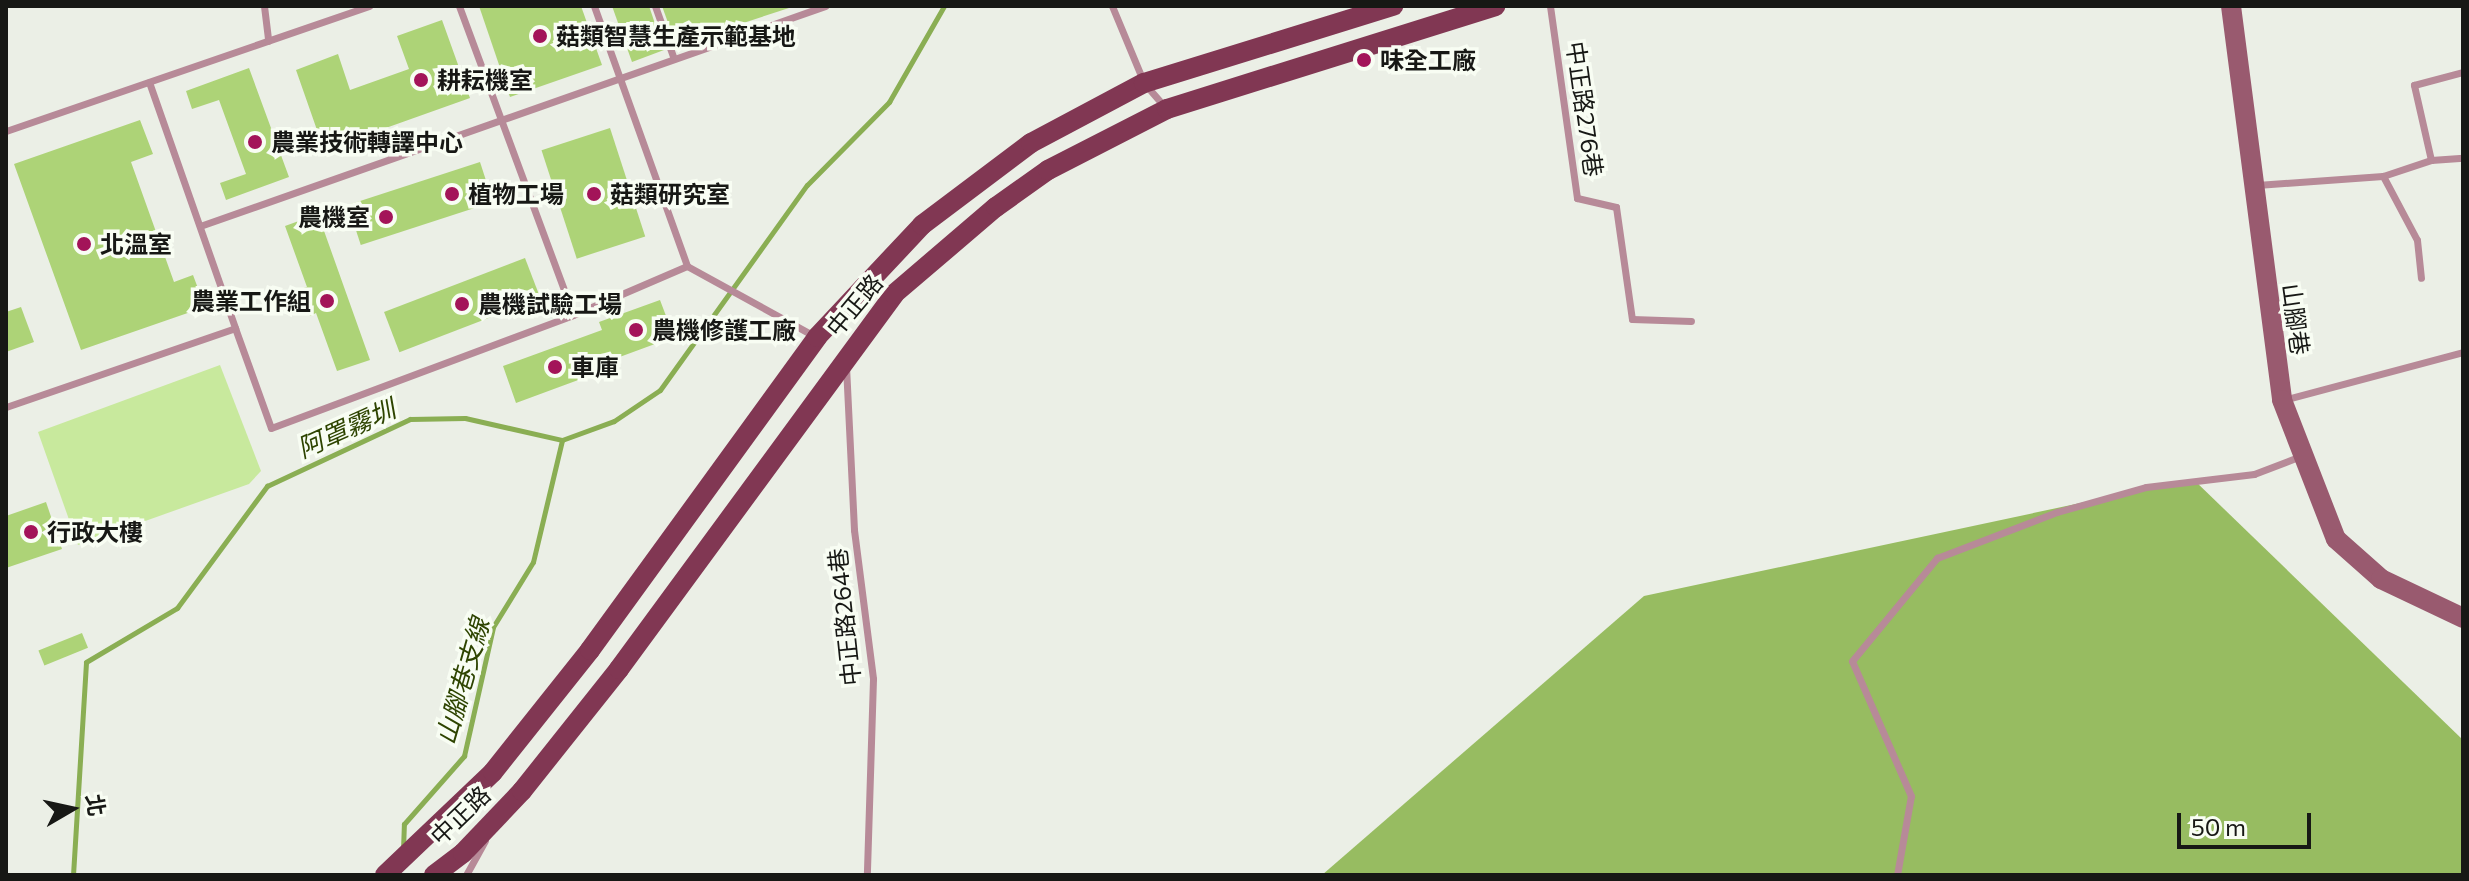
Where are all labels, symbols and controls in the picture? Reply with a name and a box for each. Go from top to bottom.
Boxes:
place label: 菇類智慧生產示範基地 [556,22,796,50]
marker: 菇類智慧生產示範基地 [531,27,549,45]
street label: 中正路276巷 [1561,39,1609,179]
place label: 味全工廠 [1380,46,1476,74]
marker: 味全工廠 [1355,51,1373,69]
place label: 耕耘機室 [437,66,533,94]
marker: 耕耘機室 [412,71,430,89]
place label: 農業技術轉譯中心 [271,128,463,156]
marker: 農業技術轉譯中心 [246,133,264,151]
place label: 植物工場 [468,180,564,208]
place label: 菇類研究室 [610,180,730,208]
marker: 植物工場 [443,185,461,203]
marker: 菇類研究室 [585,185,603,203]
place label: 農機室 [298,203,370,231]
marker: 農機室 [377,208,395,226]
place label: 北溫室 [100,230,172,258]
marker: 北溫室 [75,235,93,253]
street label: 中正路 [820,268,888,342]
street label: 山腳巷 [2277,281,2315,357]
place label: 農業工作組 [191,287,311,315]
place label: 農機試驗工場 [478,290,622,318]
marker: 農業工作組 [318,292,336,310]
marker: 農機試驗工場 [453,295,471,313]
place label: 農機修護工廠 [652,316,796,344]
marker: 農機修護工廠 [627,321,645,339]
place label: 車庫 [571,353,619,381]
marker: 車庫 [546,358,564,376]
water label: 阿罩霧圳 [292,393,400,463]
place label: 行政大樓 [47,518,143,546]
marker: 行政大樓 [22,523,40,541]
street label: 中正路264巷 [822,547,866,687]
water label: 山腳巷支線 [429,614,495,748]
north arrow [32,769,112,849]
street label: 中正路 [424,780,496,850]
text: 北 [81,792,111,818]
scale bar [2181,797,2315,847]
text: 50 m [2191,812,2246,841]

